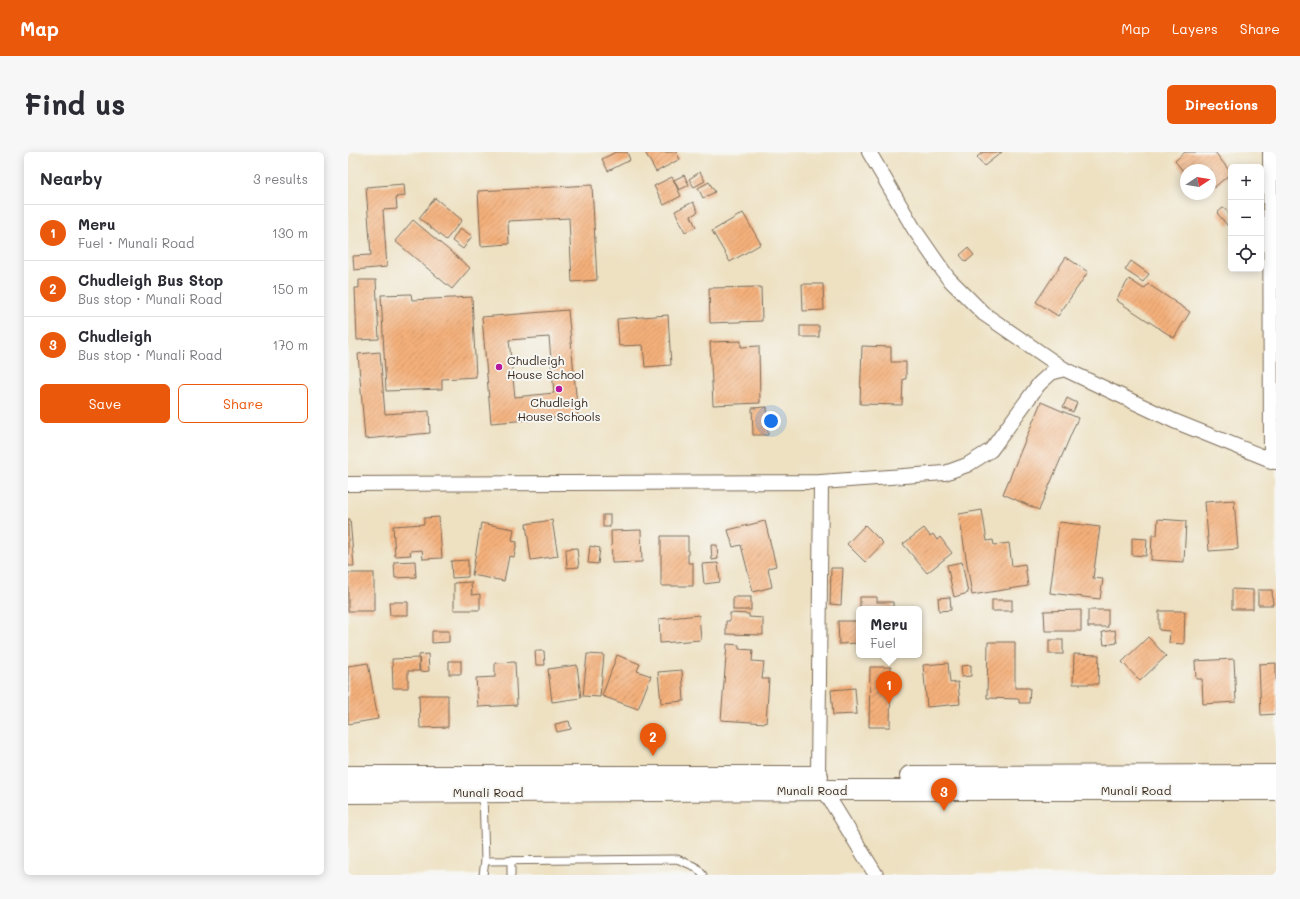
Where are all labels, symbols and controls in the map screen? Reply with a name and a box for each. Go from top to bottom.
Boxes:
text: Map [20,16,59,41]
text: Map [1121,19,1150,38]
text: Layers [1172,19,1218,38]
text: Share [1240,19,1280,38]
button: Directions [1167,85,1276,124]
text: Find us [24,86,125,122]
north arrow [1180,164,1216,200]
map controls [1228,164,1264,272]
button: + [1228,164,1264,200]
text: Nearby [40,167,102,189]
text: 3 results [253,170,308,187]
button: − [1228,200,1264,236]
text: Meru [78,214,116,234]
text: 1 [50,224,56,241]
text: 130 m [272,224,308,241]
text: Fuel · Munali Road [78,234,194,251]
button: locate [1228,236,1264,272]
text: Chudleigh Bus Stop [78,270,223,290]
text: 2 [49,280,57,297]
text: 150 m [272,280,308,297]
text: Bus stop · Munali Road [78,290,222,307]
text: Chudleigh [78,326,152,346]
text: 3 [49,336,57,353]
text: 170 m [272,336,308,353]
text: Bus stop · Munali Road [78,346,222,363]
place label: Chudleigh House School [507,352,584,382]
marker: Chudleigh House School [494,362,504,372]
button: Save [40,384,170,423]
button: Share [178,384,308,423]
marker: Chudleigh House Schools [554,384,564,394]
place label: Chudleigh House Schools [518,394,601,424]
your location [761,411,781,431]
popup [856,606,922,658]
text: Meru [870,614,908,634]
text: Fuel [870,634,896,651]
pin: 1 [876,671,902,704]
pin: 2 [640,723,666,756]
pin: 3 [931,778,957,811]
street label: Munali Road [777,782,848,798]
street label: Munali Road [1101,782,1172,798]
street label: Munali Road [453,784,524,800]

